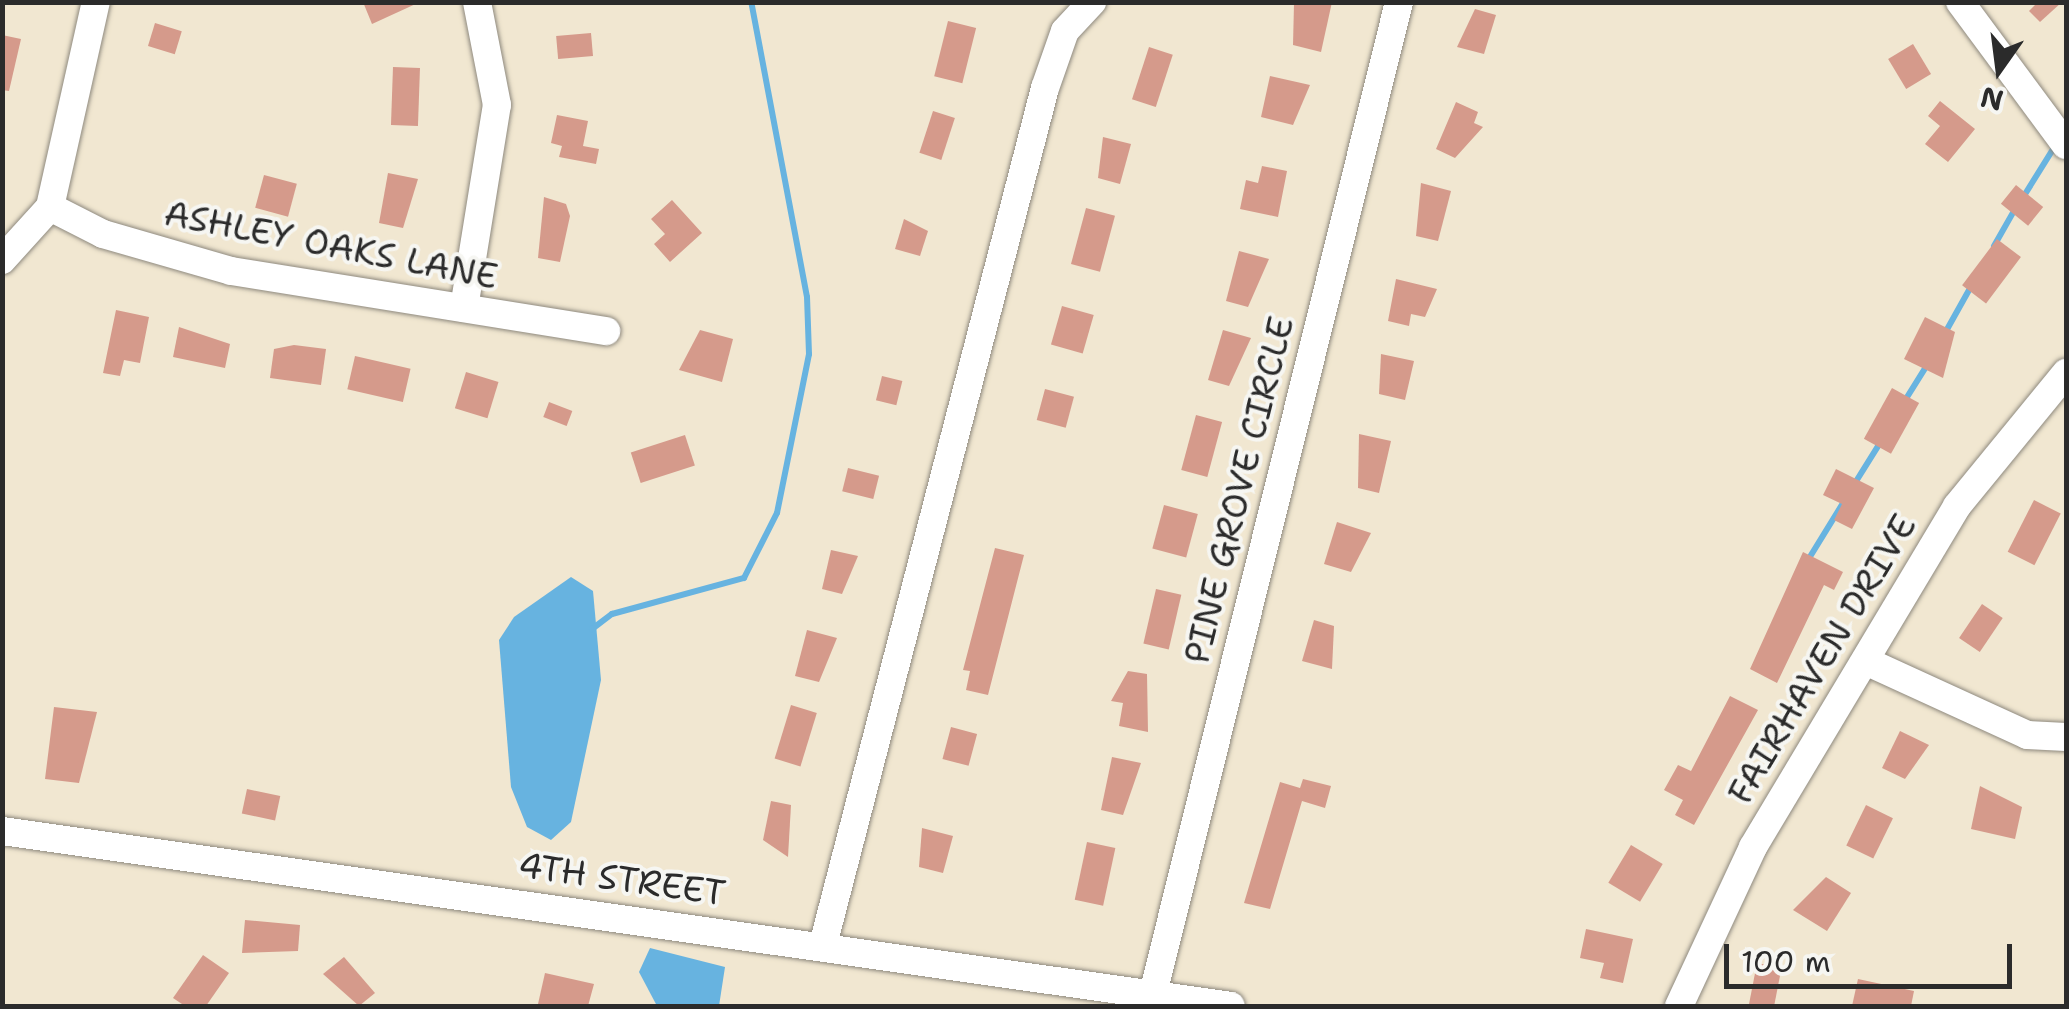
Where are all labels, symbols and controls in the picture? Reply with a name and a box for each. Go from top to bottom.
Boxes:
north arrow [1949,20,2049,120]
text: N [1976,78,2007,120]
street label: ASHLEY OAKS LANE [161,192,501,298]
street label: PINE GROVE CIRCLE [1176,312,1302,668]
street label: FAIRHAVEN DRIVE [1719,507,1925,811]
street label: 4TH STREET [516,844,728,914]
scale bar [1729,924,2016,986]
text: 100 m [1741,941,1831,982]

